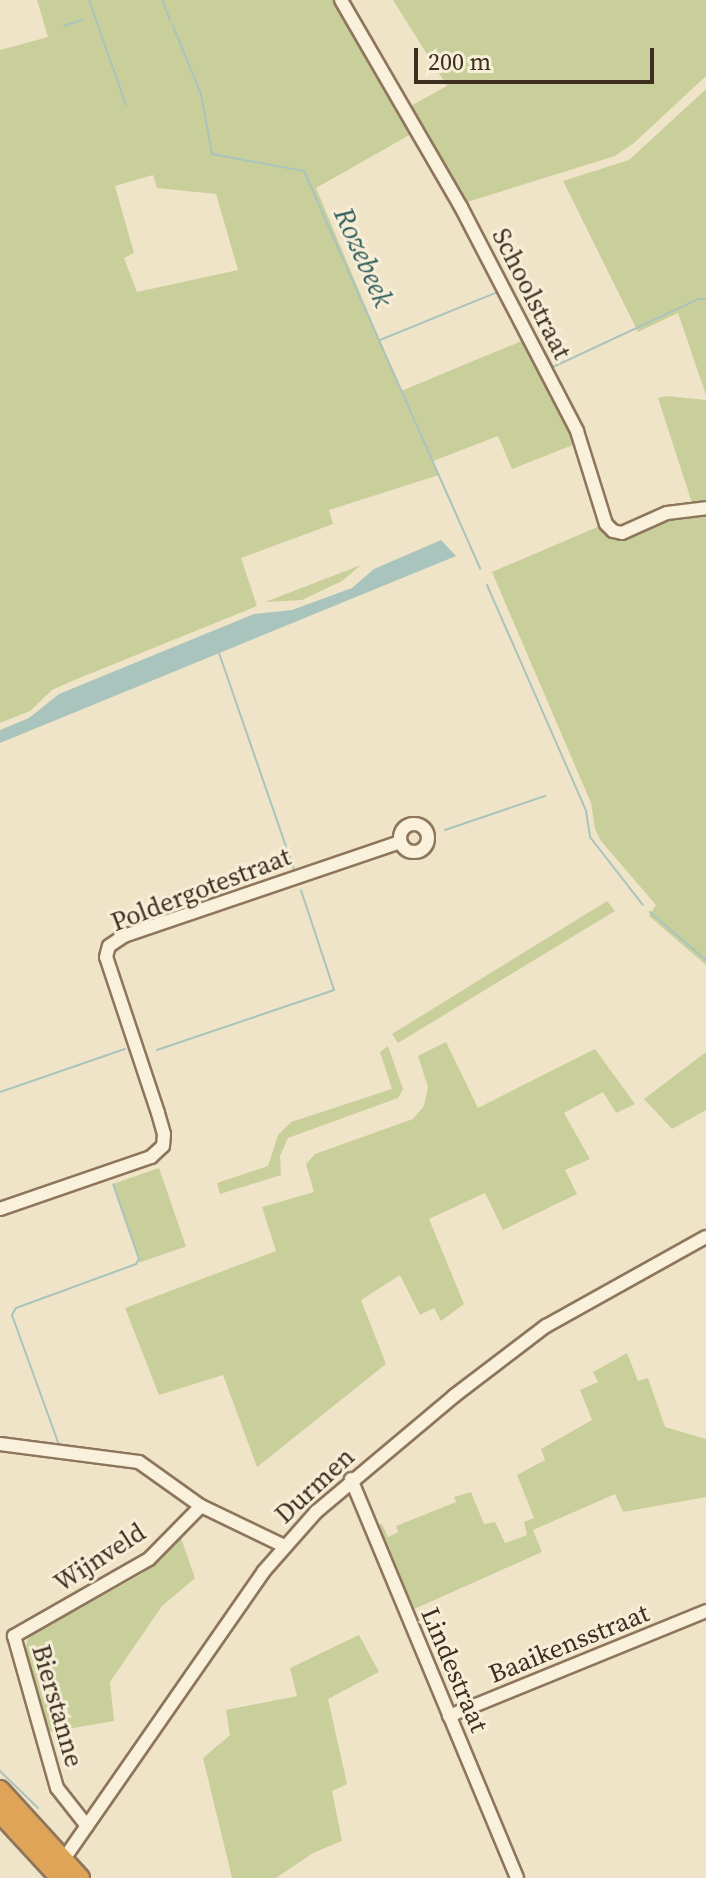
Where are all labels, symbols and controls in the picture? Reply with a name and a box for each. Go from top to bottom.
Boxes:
scale bar [418,32,658,82]
text: 200 m [428,45,491,78]
water label: Rozebeek [327,202,401,312]
street label: Schoolstraat [485,223,577,365]
street label: Poldergotestraat [107,841,295,939]
street label: Durmen [269,1441,361,1531]
street label: Wijnveld [49,1517,151,1599]
street label: Baaikensstraat [484,1598,654,1690]
street label: Lindestraat [414,1603,494,1737]
street label: Bierstanne [25,1641,89,1771]

